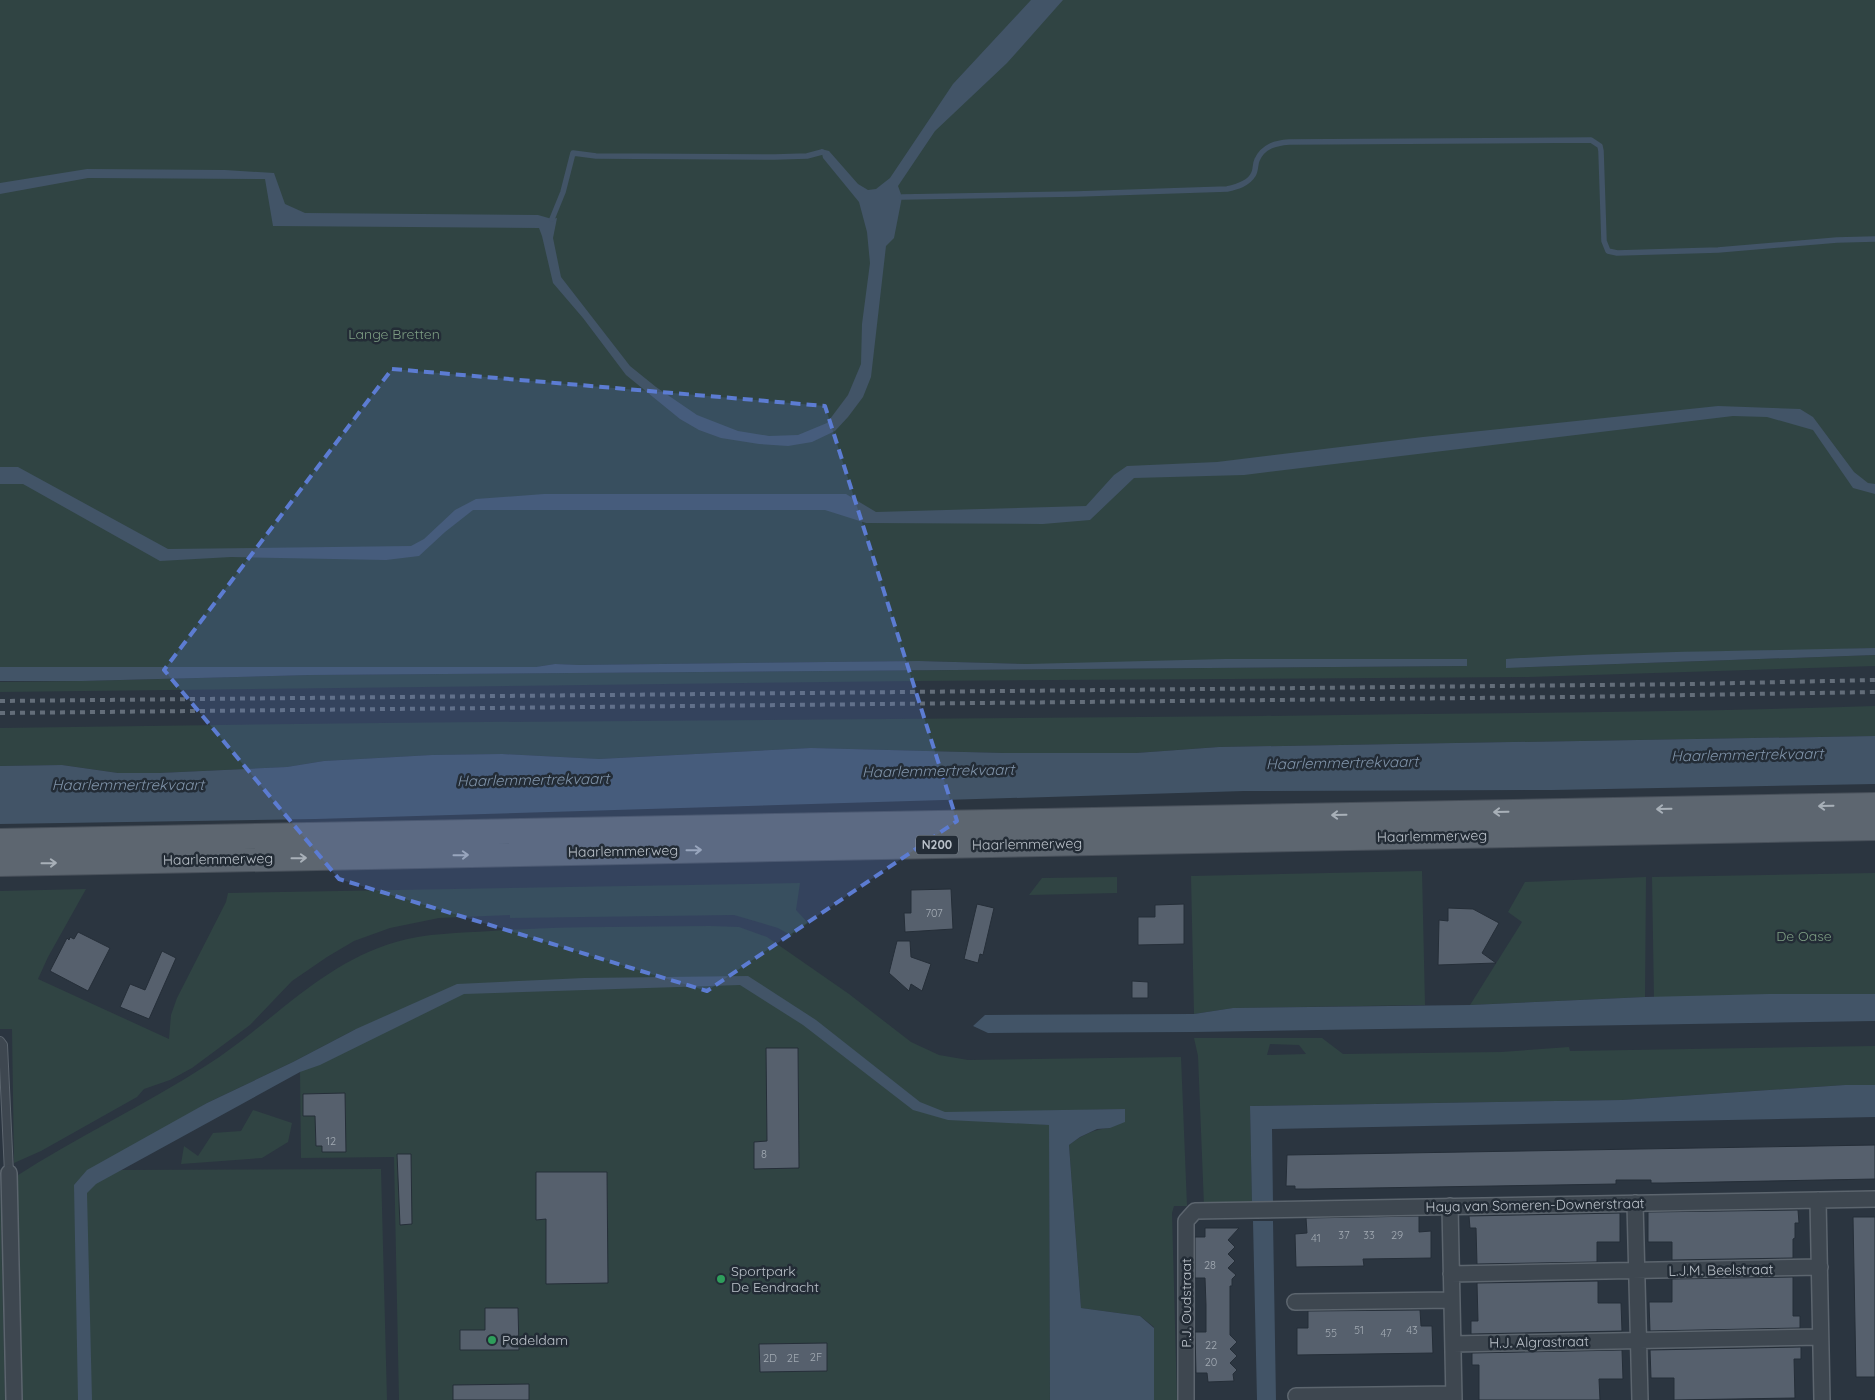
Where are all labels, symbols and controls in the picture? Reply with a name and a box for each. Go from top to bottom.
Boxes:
park label: Lange Bretten [348,325,440,343]
water label: Haarlemmertrekvaart [1671,744,1825,765]
water label: Haarlemmertrekvaart [1266,752,1420,773]
water label: Haarlemmertrekvaart [862,760,1016,781]
water label: Haarlemmertrekvaart [457,769,611,790]
water label: Haarlemmertrekvaart [52,775,206,794]
one-way arrow [1819,801,1835,811]
one-way arrow [1656,804,1672,814]
one-way arrow [1494,807,1510,817]
one-way arrow [1331,810,1348,820]
street label: Haarlemmerweg [1377,826,1487,846]
street label: Haarlemmerweg [972,834,1082,854]
road number: N200 [916,836,958,854]
street label: Haarlemmerweg [568,841,678,861]
one-way arrow [685,845,701,855]
street label: Haarlemmerweg [163,849,273,869]
one-way arrow [453,850,469,859]
one-way arrow [290,853,306,863]
one-way arrow [40,858,56,867]
house number: 707 [925,906,943,920]
park label: De Oase [1776,927,1832,945]
house number: 12 [326,1134,336,1148]
house number: 8 [761,1147,767,1161]
street label: Haya van Someren-Downerstraat [1425,1194,1645,1216]
house number: 37 [1338,1228,1350,1242]
house number: 33 [1363,1228,1375,1242]
house number: 29 [1391,1228,1403,1242]
house number: 41 [1311,1231,1321,1245]
street label: P.J. Oudstraat [1177,1258,1195,1348]
house number: 28 [1204,1258,1216,1272]
street label: L.J.M. Beelstraat [1668,1260,1774,1280]
place label: Sportpark De Eendracht [731,1262,819,1296]
marker: Sportpark De Eendracht [715,1273,727,1285]
house number: 51 [1354,1323,1364,1337]
house number: 43 [1406,1323,1418,1337]
house number: 55 [1325,1326,1337,1340]
house number: 47 [1380,1326,1392,1340]
place label: Padeldam [502,1331,568,1349]
street label: H.J. Algrastraat [1489,1332,1589,1352]
marker: Padeldam [486,1334,498,1346]
house number: 22 [1205,1338,1217,1352]
house number: 2F [810,1350,822,1364]
house number: 2D [763,1351,777,1365]
house number: 2E [787,1351,799,1365]
house number: 20 [1205,1355,1217,1369]

